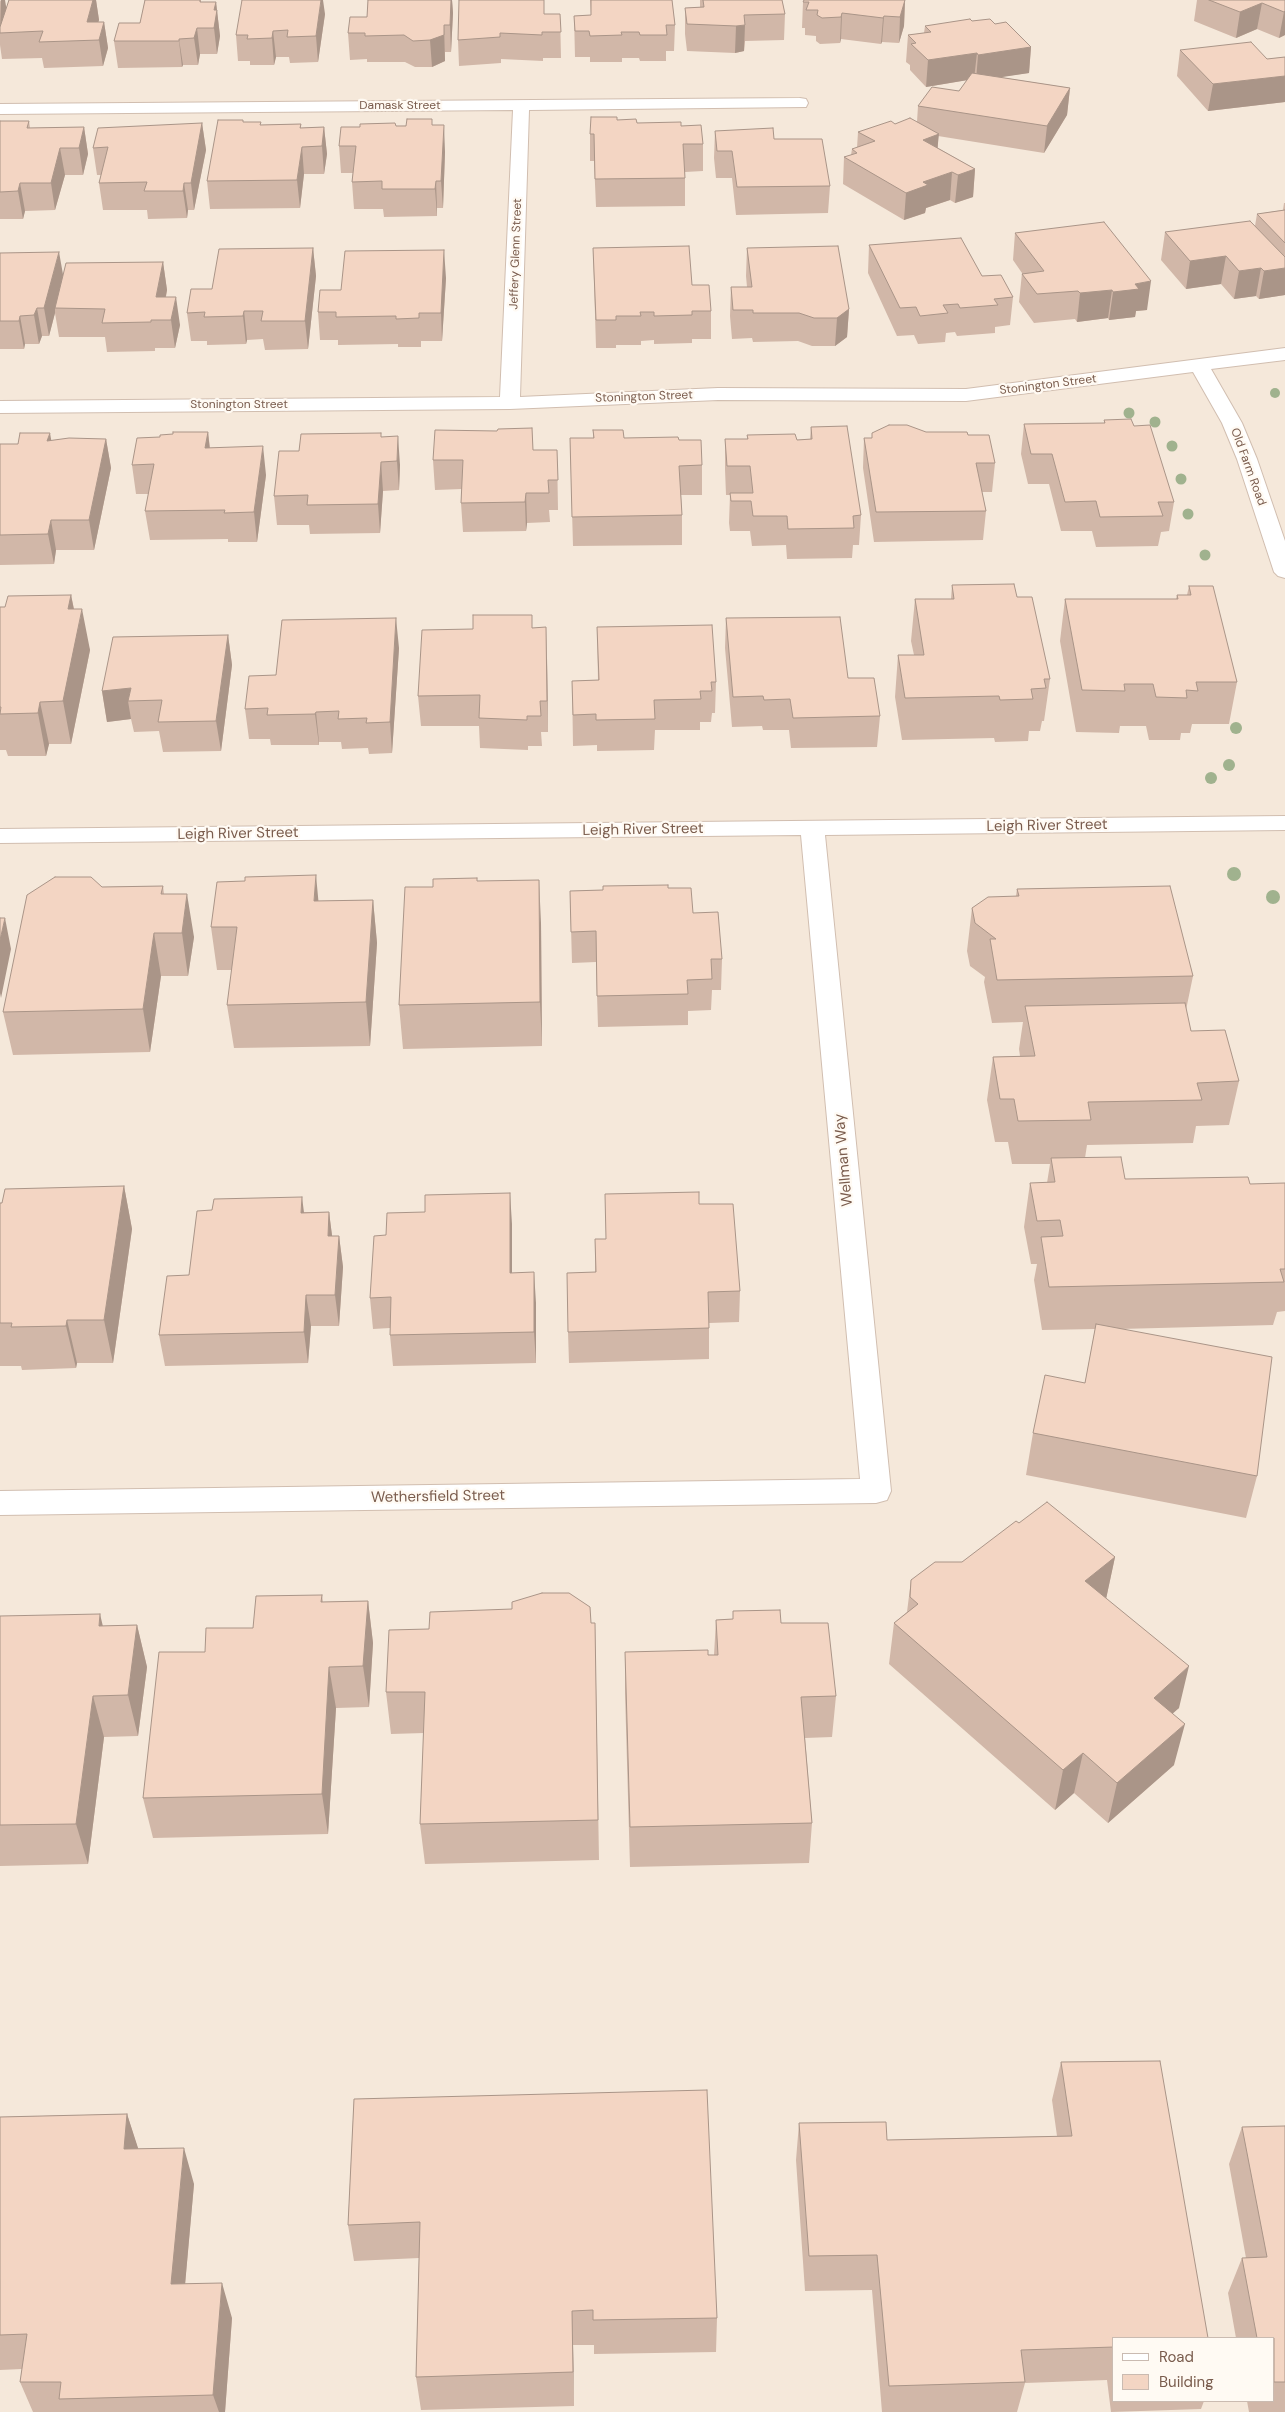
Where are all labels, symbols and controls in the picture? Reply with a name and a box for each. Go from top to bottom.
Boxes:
street label: Damask Street [359,99,441,113]
street label: Jeffery Glenn Street [507,198,525,310]
street label: Stonington Street [999,372,1097,398]
street label: Stonington Street [595,388,693,406]
street label: Stonington Street [190,398,288,412]
street label: Old Farm Road [1227,426,1269,508]
street label: Leigh River Street [986,816,1108,836]
street label: Leigh River Street [582,820,704,840]
street label: Leigh River Street [177,824,299,844]
street label: Wellman Way [831,1113,857,1207]
street label: Wethersfield Street [371,1487,505,1507]
legend [1112,2337,1275,2402]
text: Road [1159,2347,1194,2367]
text: Building [1159,2372,1214,2392]

